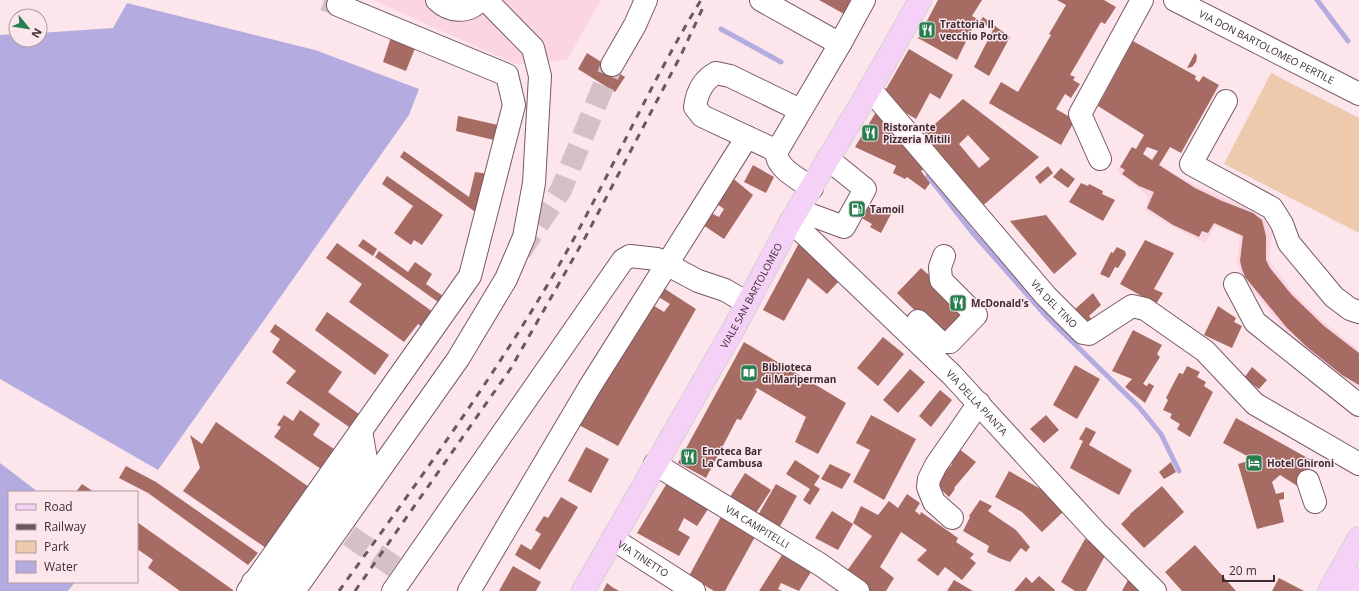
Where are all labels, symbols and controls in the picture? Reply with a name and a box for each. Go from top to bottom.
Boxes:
street label: VIA DON BARTOLOMEO PERTILE [1197,7,1337,87]
north arrow [8,8,48,48]
place label: Trattoria Il vecchio Porto [940,17,1008,43]
restaurant icon: Trattoria Il vecchio Porto [917,20,937,40]
text: N [28,26,46,41]
place label: Ristorante Pizzeria Mitili [883,120,950,146]
restaurant icon: Ristorante Pizzeria Mitili [860,123,880,143]
fuel station icon: Tamoil [847,199,867,219]
place label: Tamoil [870,202,904,216]
street label: VIALE SAN BARTOLOMEO [717,240,785,351]
street label: VIA DEL TINO [1028,276,1081,331]
restaurant icon: McDonald's [948,293,968,313]
place label: McDonald's [971,296,1029,310]
place label: Biblioteca di Mariperman [762,360,836,386]
library icon: Biblioteca di Mariperman [739,363,759,383]
street label: VIA DELLA PIANTA [944,366,1011,439]
place label: Enoteca Bar La Cambusa [702,444,762,470]
restaurant icon: Enoteca Bar La Cambusa [679,447,699,467]
hotel icon: Hotel Ghironi [1244,453,1264,473]
place label: Hotel Ghironi [1267,456,1334,470]
legend [8,491,138,583]
text: Road [44,498,73,515]
street label: VIA CAMPITELLI [723,502,792,551]
text: Railway [44,518,87,535]
street label: VIA TINETTO [615,537,672,580]
text: Park [44,538,70,555]
scale bar [1223,557,1274,583]
text: Water [44,558,78,575]
text: 20 m [1229,562,1257,579]

